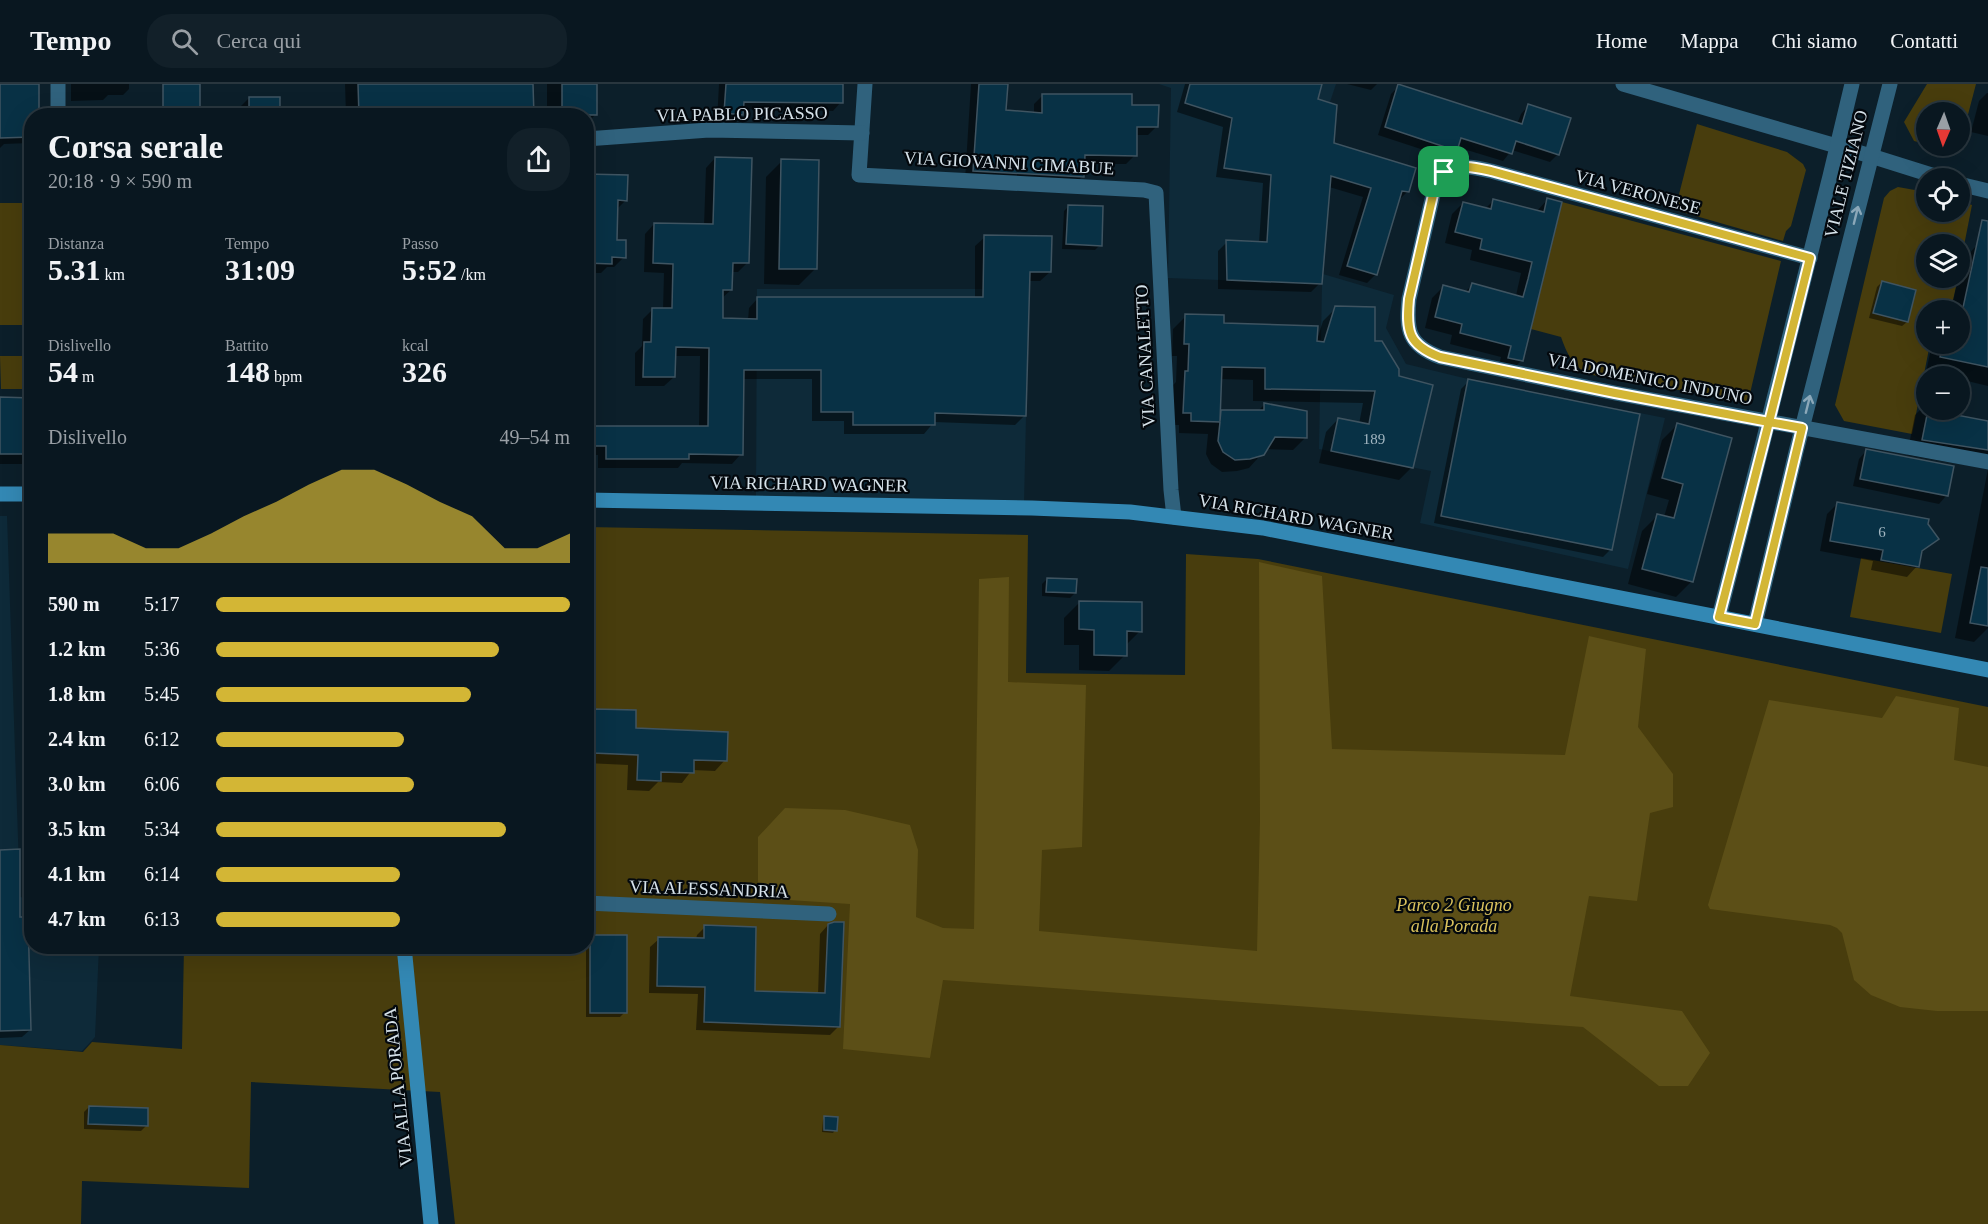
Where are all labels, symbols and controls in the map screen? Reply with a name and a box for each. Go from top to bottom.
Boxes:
search box [147,14,567,68]
text: Tempo [30,25,111,56]
icon: search [168,25,201,58]
text: Cerca qui [216,28,301,53]
text: Home [1596,29,1647,53]
text: Mappa [1680,29,1739,53]
text: Chi siamo [1772,29,1857,53]
text: Contatti [1890,29,1958,53]
north arrow [1916,102,1970,156]
map controls [1916,102,1970,420]
street label: VIA PABLO PICASSO [656,103,828,125]
street label: VIALE TIZIANO [1820,108,1872,240]
button: share [507,128,570,191]
text: Corsa serale [48,129,223,165]
pin [1418,146,1469,197]
street label: VIA GIOVANNI CIMABUE [903,148,1115,178]
icon: arrive [1427,155,1460,188]
street label: VIA VERONESE [1573,166,1703,218]
button: locate [1916,168,1970,222]
text: 20:18 · 9 × 590 m [48,170,192,192]
one-way arrow [1851,205,1862,224]
button: layers [1916,234,1970,288]
text: Distanza [48,235,104,252]
text: Tempo [225,235,269,252]
text: Passo [402,235,438,252]
text: 5.31 [48,253,101,286]
text: 31:09 [225,253,295,286]
text: 5:52 [402,253,457,286]
text: km [101,266,125,283]
text: /km [457,266,486,283]
street label: VIA CANALETTO [1131,284,1159,428]
button: + [1916,300,1970,354]
text: Dislivello [48,337,111,354]
text: Battito [225,337,269,354]
text: kcal [402,337,429,354]
street label: VIA DOMENICO INDUNO [1546,349,1754,409]
text: 54 [48,355,78,388]
text: 148 [225,355,270,388]
text: 326 [402,355,447,388]
button: − [1916,366,1970,420]
text: m [78,368,94,385]
text: bpm [270,368,302,385]
one-way arrow [1803,394,1815,413]
text: Dislivello [48,426,127,448]
text: 49–54 m [499,426,570,448]
house number: 189 [1363,431,1385,447]
street label: VIA RICHARD WAGNER [710,472,908,496]
street label: VIA RICHARD WAGNER [1197,490,1395,544]
house number: 6 [1878,524,1886,540]
text: 590 m [48,593,100,615]
text: 5:17 [144,593,180,615]
text: 1.2 km [48,638,106,660]
text: 5:36 [144,638,180,660]
text: 1.8 km [48,683,106,705]
text: 5:45 [144,683,180,705]
text: 2.4 km [48,728,106,750]
text: 6:12 [144,728,180,750]
text: 3.0 km [48,773,106,795]
text: 6:06 [144,773,180,795]
text: 3.5 km [48,818,106,840]
text: 5:34 [144,818,180,840]
text: 4.1 km [48,863,106,885]
text: 6:14 [144,863,180,885]
street label: VIA ALESSANDRIA [629,876,789,902]
park label: Parco 2 Giugno alla Porada [1395,895,1512,936]
text: 4.7 km [48,908,106,930]
text: 6:13 [144,908,180,930]
street label: VIA ALLA PORADA [380,1006,416,1168]

